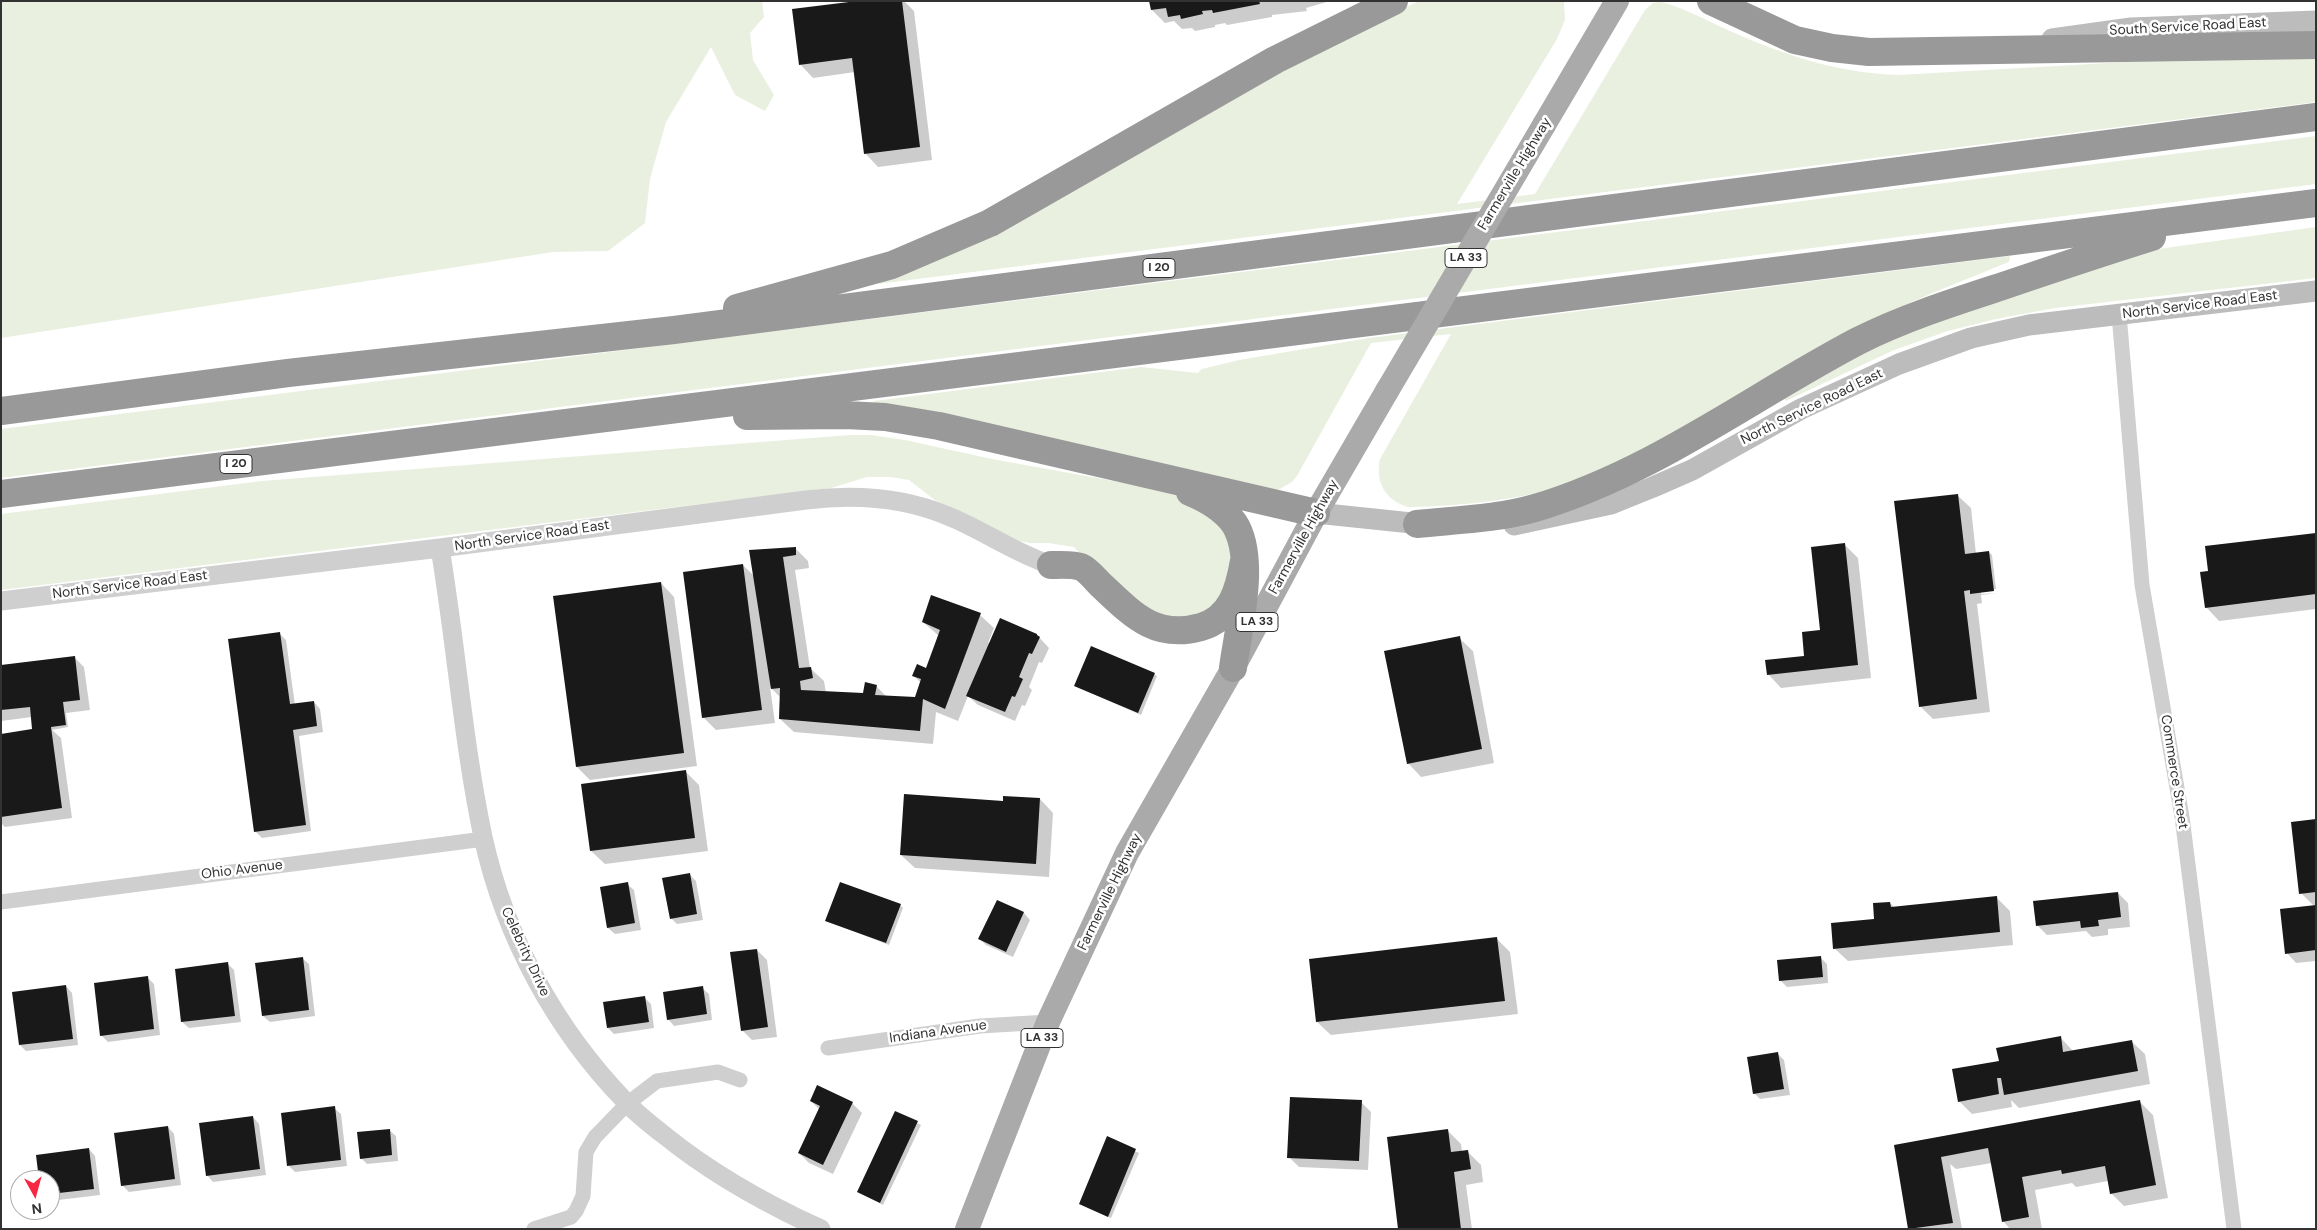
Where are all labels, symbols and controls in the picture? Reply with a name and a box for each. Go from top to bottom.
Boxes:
street label: South Service Road East [2109,14,2267,40]
street label: Farmerville Highway [1475,115,1555,233]
road number: LA 33 [1445,248,1487,268]
road number: I 20 [1143,258,1175,278]
street label: North Service Road East [2121,287,2279,323]
street label: North Service Road East [1738,365,1886,449]
road number: I 20 [220,454,252,474]
street label: Farmerville Highway [1266,477,1342,597]
street label: North Service Road East [454,517,610,555]
street label: North Service Road East [51,567,209,603]
road number: LA 33 [1236,612,1278,632]
street label: Commerce Street [2157,714,2191,830]
street label: Farmerville Highway [1074,831,1146,953]
street label: Ohio Avenue [200,857,284,883]
street label: Celebrity Drive [497,905,553,999]
street label: Indiana Avenue [888,1017,988,1047]
road number: LA 33 [1021,1028,1063,1048]
north arrow [10,1170,60,1220]
text: N [31,1199,43,1218]

